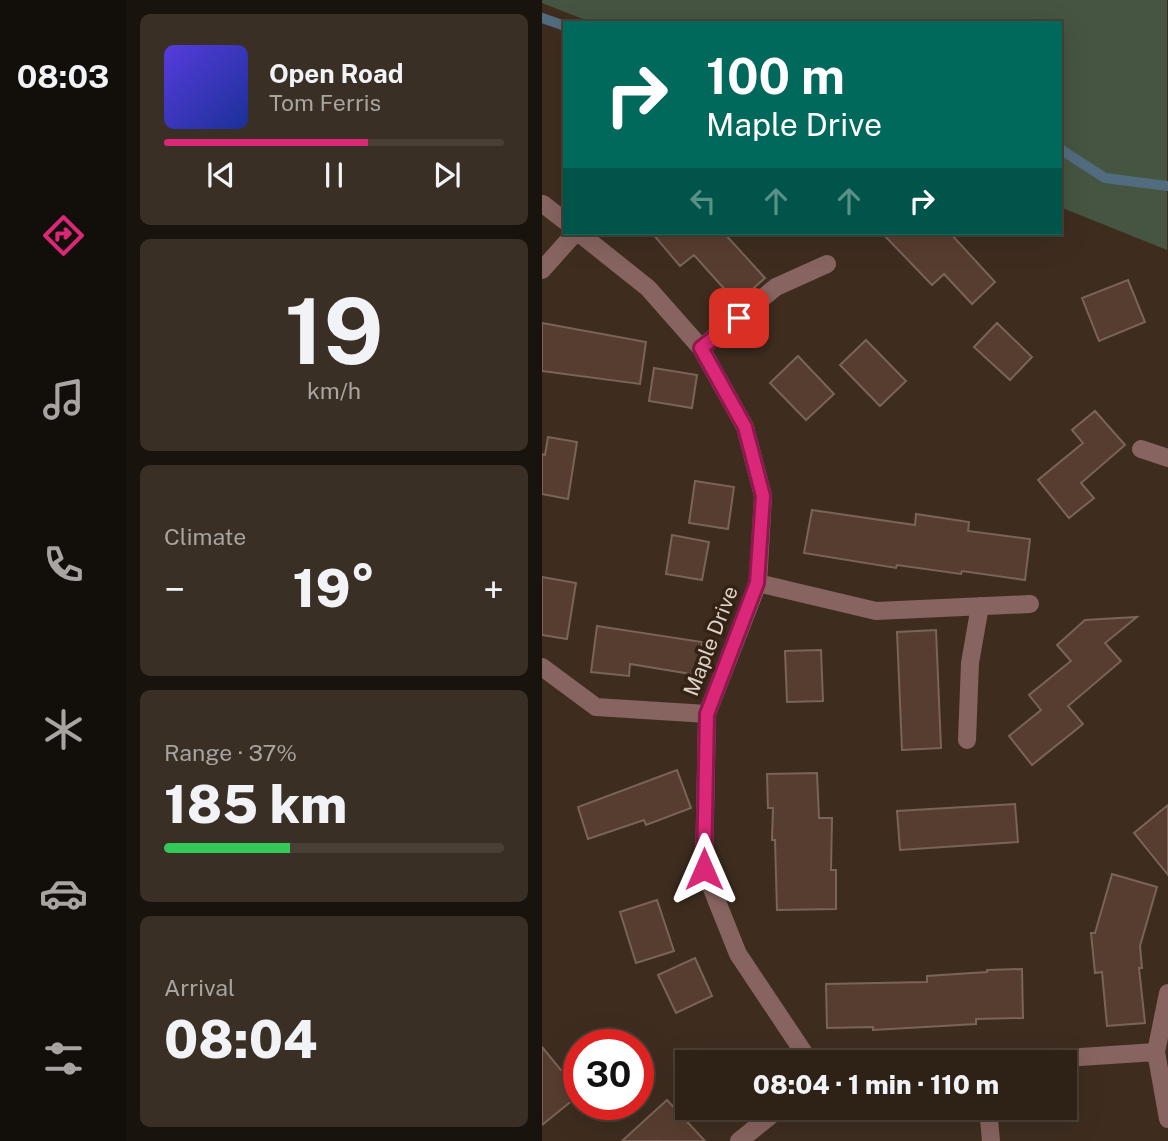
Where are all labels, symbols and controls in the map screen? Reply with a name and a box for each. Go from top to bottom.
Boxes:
text: 100 m [706,47,845,105]
icon: right [591,49,682,140]
text: 08:03 [17,58,109,95]
text: Open Road [269,58,404,89]
text: Tom Ferris [269,89,381,116]
text: Maple Drive [706,106,882,143]
icon: previous [202,156,240,194]
icon: pause [315,156,353,194]
icon: next [428,156,466,194]
icon: left [684,182,722,220]
icon: ahead [757,182,795,220]
icon: ahead [830,182,868,220]
icon: right [903,182,941,220]
icon: directions [39,211,88,260]
text: 19 [285,278,383,384]
pin [709,288,769,348]
icon: arrive [720,299,758,337]
icon: music [39,375,88,424]
text: km/h [307,377,361,404]
text: Climate [164,523,246,550]
icon: phone [39,540,88,589]
text: 19° [293,558,375,619]
text: − [164,567,185,612]
text: + [483,567,504,612]
street label: Maple Drive [678,582,743,699]
icon: climate [39,705,88,754]
text: Range · 37% [164,739,297,766]
text: 185 km [164,774,347,835]
position arrow [667,832,741,906]
icon: car [39,869,88,918]
text: Arrival [164,974,235,1001]
text: 08:04 [164,1009,318,1070]
speed limit sign: 30 [563,1029,654,1120]
icon: filters [39,1034,88,1083]
text: 08:04 · 1 min · 110 m [753,1069,999,1100]

